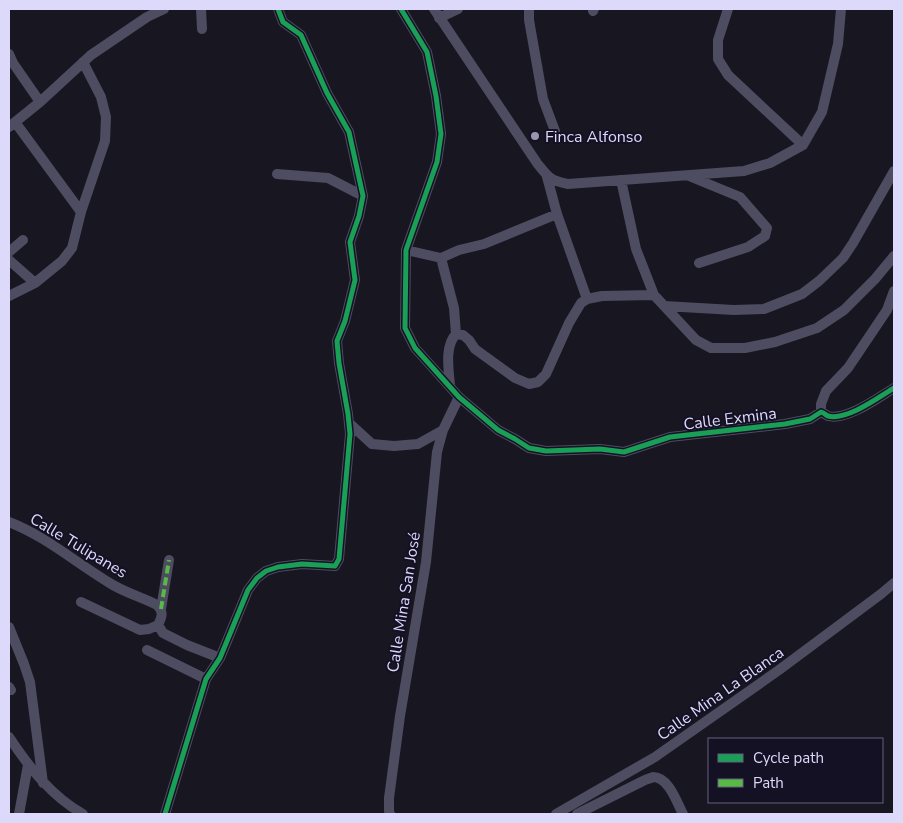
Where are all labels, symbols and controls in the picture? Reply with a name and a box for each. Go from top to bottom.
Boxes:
place label: Finca Alfonso [545,126,643,148]
marker: Finca Alfonso [529,130,541,142]
street label: Calle Exmina [682,402,778,436]
street label: Calle Tulipanes [26,508,131,584]
street label: Calle Mina San José [382,530,426,674]
street label: Calle Mina La Blanca [653,642,788,746]
legend [708,738,883,803]
text: Cycle path [753,748,824,768]
text: Path [753,773,784,793]

